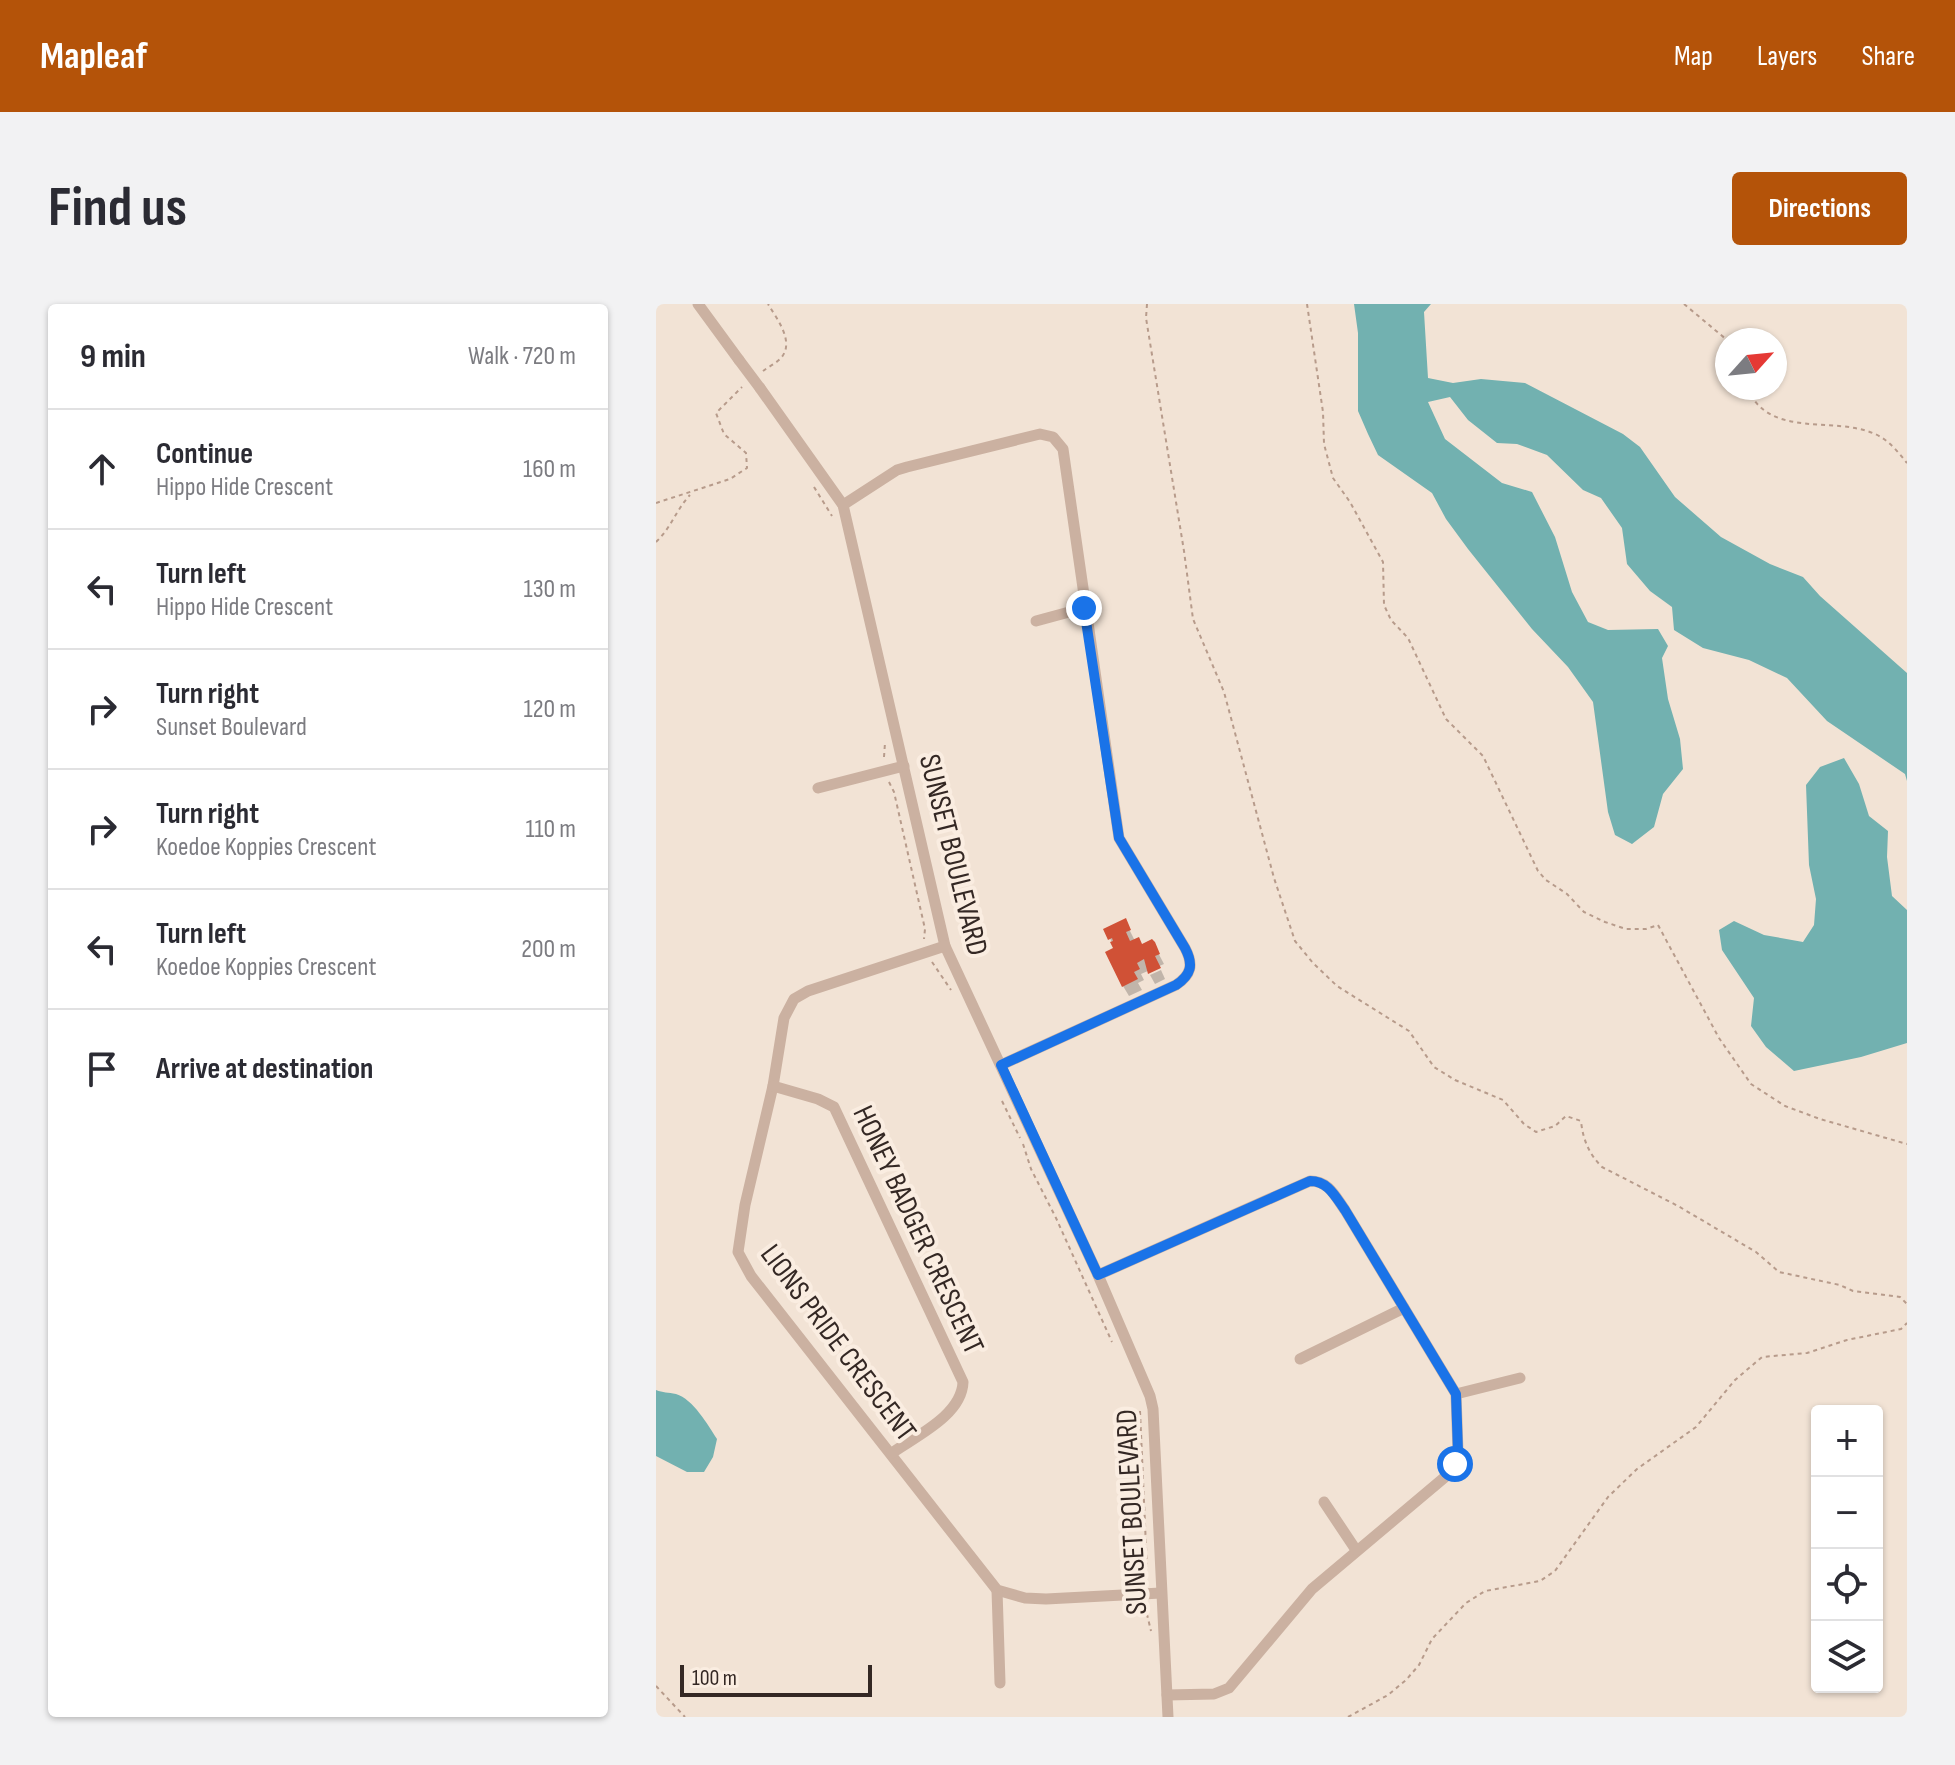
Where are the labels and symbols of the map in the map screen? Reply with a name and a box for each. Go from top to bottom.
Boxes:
north arrow [1715,328,1787,400]
route end [1066,590,1102,626]
street label: SUNSET BOULEVARD [911,751,995,959]
street label: HONEY BADGER CRESCENT [845,1100,991,1360]
street label: LIONS PRIDE CRESCENT [752,1237,924,1449]
street label: SUNSET BOULEVARD [1109,1408,1155,1616]
route start [1437,1446,1473,1482]
scale bar [680,1661,872,1697]

